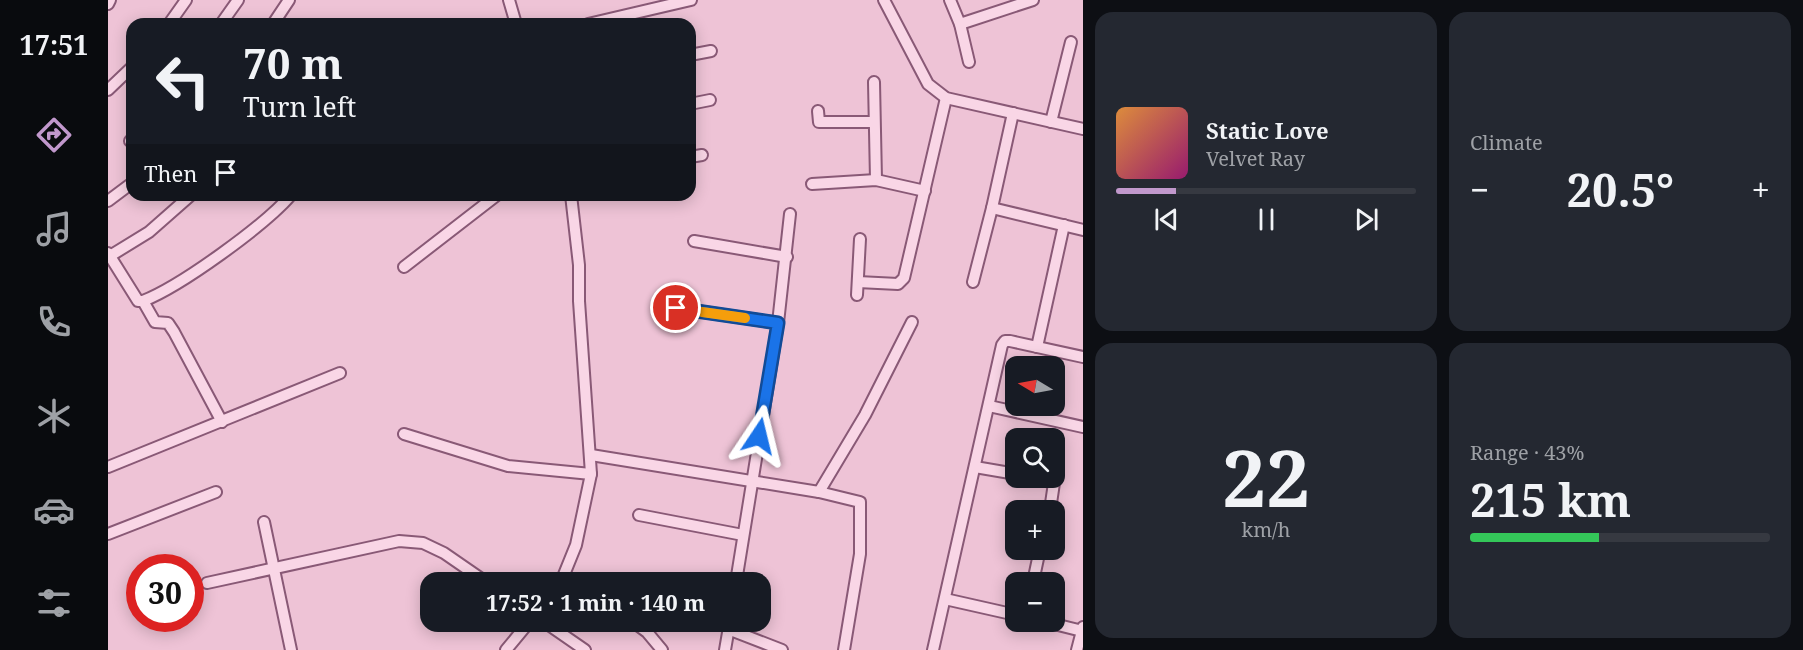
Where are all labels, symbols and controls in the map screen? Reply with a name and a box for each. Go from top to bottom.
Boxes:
text: 17:51 [19,26,89,63]
text: 70 m [243,34,343,91]
icon: left [144,42,222,120]
text: Turn left [243,88,356,125]
icon: directions [33,114,75,156]
text: Static Love [1206,115,1329,145]
text: Climate [1470,129,1543,156]
text: Velvet Ray [1206,145,1305,172]
icon: arrive [209,156,242,189]
text: Then [144,158,197,188]
text: 20.5° [1567,159,1674,220]
text: − [1470,167,1489,212]
text: + [1752,167,1770,212]
icon: previous [1150,203,1183,236]
icon: pause [1250,203,1283,236]
icon: next [1350,203,1383,236]
icon: music [33,208,75,250]
pin [650,282,701,333]
icon: arrive [659,291,692,324]
icon: phone [33,301,75,343]
north arrow [1005,356,1065,416]
map controls [1005,356,1065,632]
icon: climate [33,395,75,437]
position arrow [727,404,791,468]
text: 22 [1222,424,1310,530]
button: search [1005,428,1065,488]
text: Range · 43% [1470,439,1584,466]
text: 215 km [1470,469,1631,530]
icon: car [33,489,75,531]
button: + [1005,500,1065,560]
text: km/h [1241,516,1291,543]
speed limit sign: 30 [126,554,204,632]
button: − [1005,572,1065,632]
icon: filters [33,582,75,624]
text: 17:52 · 1 min · 140 m [486,587,705,617]

